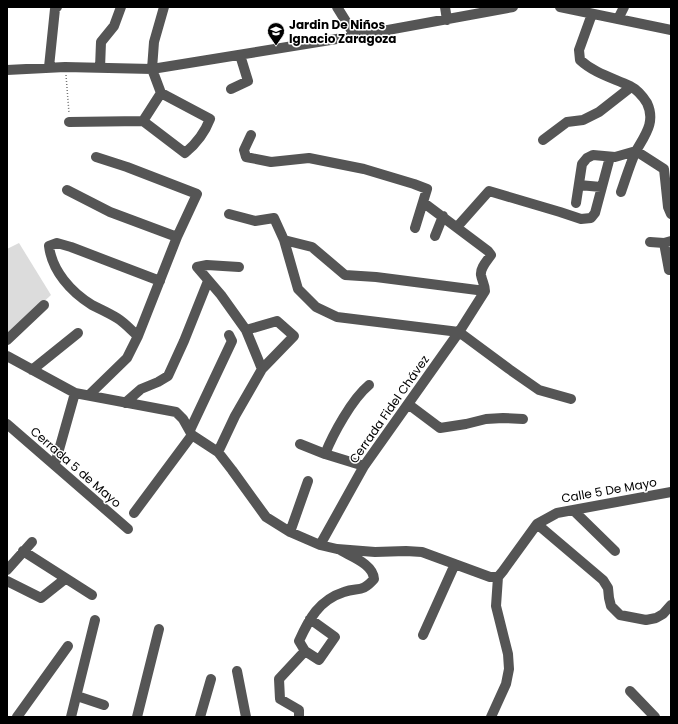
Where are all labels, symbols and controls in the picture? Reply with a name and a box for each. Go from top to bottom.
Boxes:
place label: Jardin De Niños Ignacio Zaragoza [289,16,396,47]
school or university icon: Jardin De Niños Ignacio Zaragoza [266,21,286,46]
street label: Cerrada Fidel Chávez [345,351,433,467]
street label: Cerrada 5 de Mayo [27,423,125,512]
street label: Calle 5 De Mayo [560,473,658,507]

